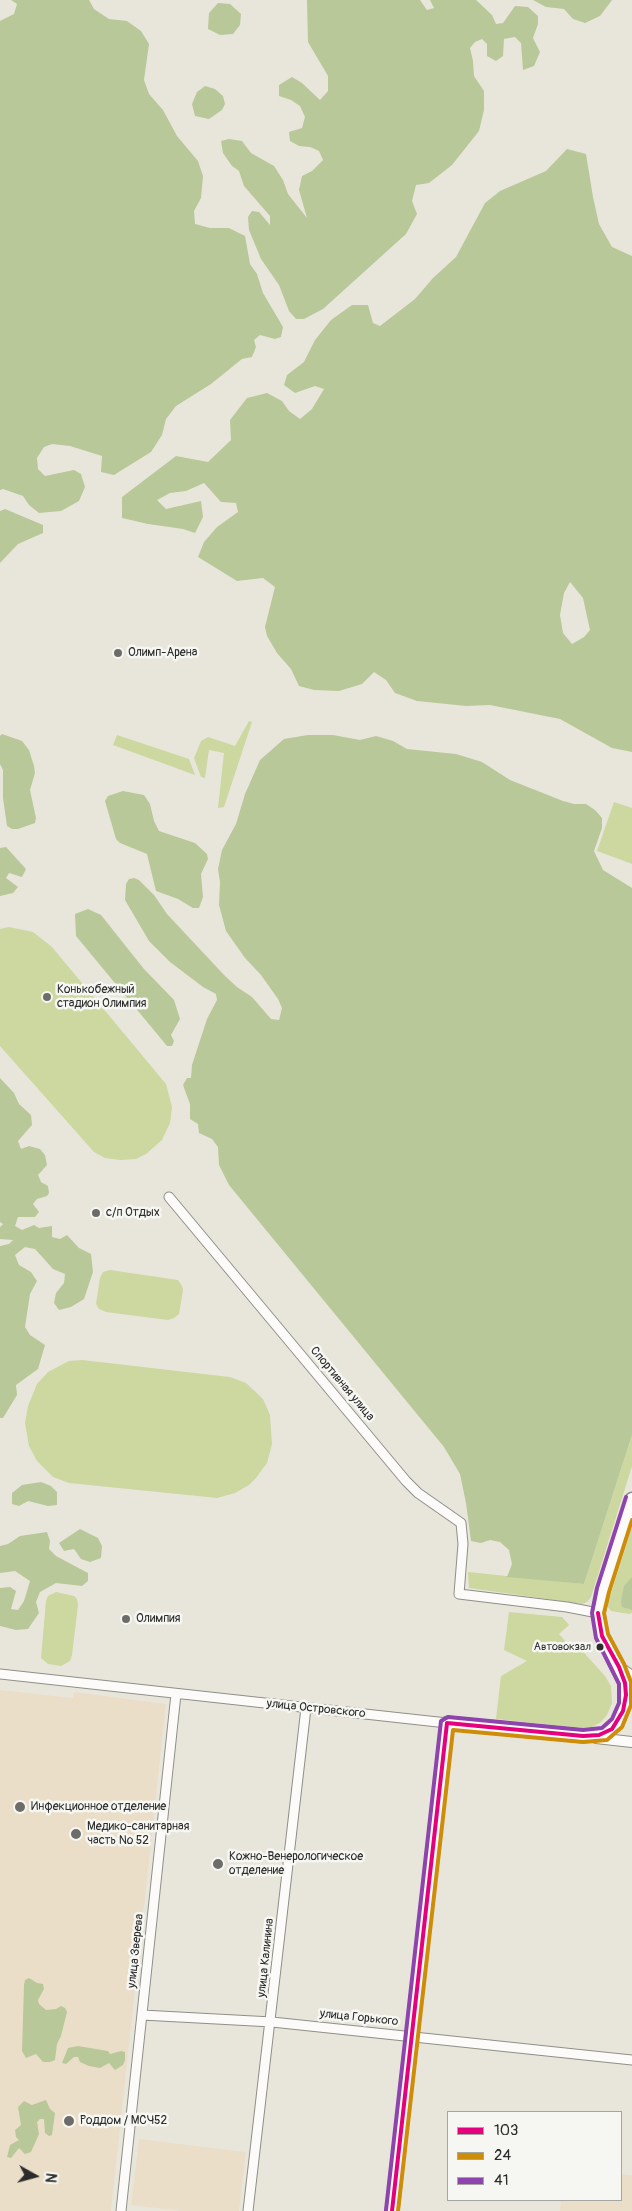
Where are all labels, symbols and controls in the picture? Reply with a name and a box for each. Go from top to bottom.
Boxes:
place label: Олимп-Арена [128,646,197,660]
marker: Олимп-Арена [112,647,124,659]
place label: Конькобежный стадион Олимпия [57,983,146,1011]
marker: Конькобежный стадион Олимпия [41,991,53,1003]
place label: с/п Отдых [106,1206,160,1220]
marker: с/п Отдых [90,1207,102,1219]
street label: Спортивная улица [307,1344,377,1424]
place label: Олимпия [136,1612,180,1626]
marker: Олимпия [120,1613,132,1625]
place label: Автовокзал [534,1640,591,1654]
marker: Автовокзал [595,1642,605,1652]
street label: улица Островского [266,1697,366,1721]
marker: Инфекционное отделение [13,1800,27,1814]
place label: Инфекционное отделение [31,1800,166,1814]
place label: Медико-санитарная часть № 52 [87,1820,189,1848]
marker: Медико-санитарная часть № 52 [69,1827,83,1841]
place label: Кожно-Венерологическое отделение [229,1850,363,1878]
marker: Кожно-Венерологическое отделение [211,1857,225,1871]
street label: улица Зверева [125,1913,147,1989]
street label: улица Калинина [255,1918,277,1998]
street label: улица Горького [319,2007,399,2029]
legend [447,2111,622,2201]
marker: Роддом / МСЧ52 [62,2114,76,2128]
place label: Роддом / МСЧ52 [80,2114,167,2128]
text: 103 [494,2121,518,2140]
text: 24 [494,2146,511,2165]
north arrow [10,2151,60,2201]
text: 41 [494,2171,509,2190]
text: N [41,2172,59,2184]

